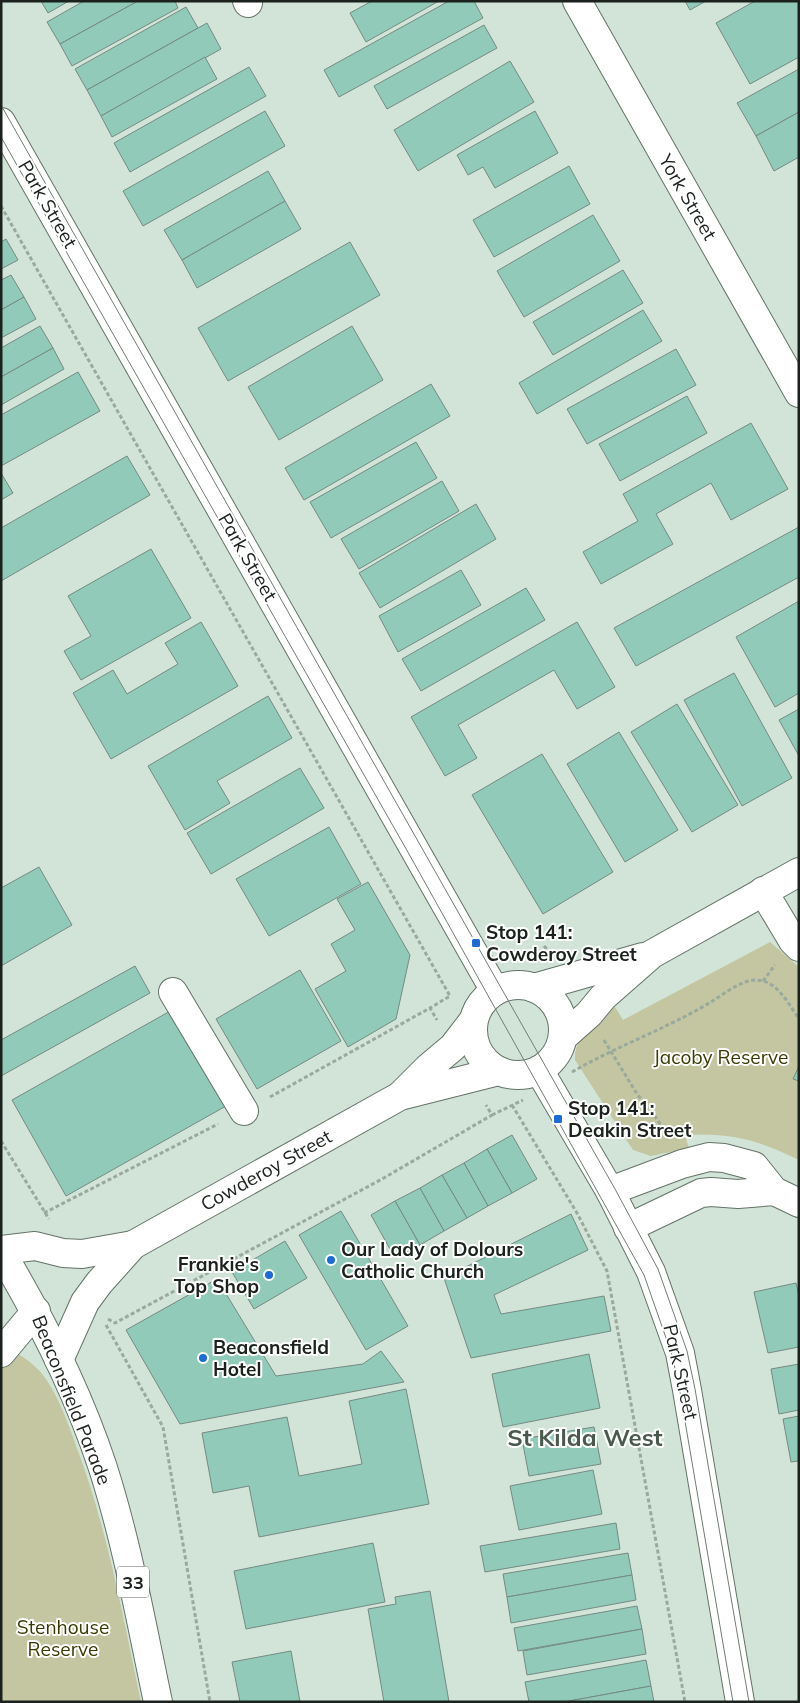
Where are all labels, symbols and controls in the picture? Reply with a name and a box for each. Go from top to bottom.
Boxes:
street label: York Street [653,149,722,244]
street label: Park Street [13,156,83,253]
street label: Park Street [213,509,283,606]
place label: Stop 141: Cowderoy Street [486,920,637,966]
marker: Stop 141: Cowderoy Street [470,937,482,949]
park label: Jacoby Reserve [654,1045,788,1069]
place label: Stop 141: Deakin Street [568,1096,691,1142]
marker: Stop 141: Deakin Street [552,1113,564,1125]
street label: Cowderoy Street [196,1124,336,1216]
place label: Our Lady of Dolours Catholic Church [341,1237,523,1283]
place label: Frankie's Top Shop [174,1252,259,1298]
marker: Our Lady of Dolours Catholic Church [325,1254,337,1266]
marker: Frankie's Top Shop [263,1269,275,1281]
street label: Beaconsfield Parade [27,1312,117,1488]
street label: Park Street [658,1322,704,1423]
place label: Beaconsfield Hotel [213,1335,329,1381]
marker: Beaconsfield Hotel [197,1352,209,1364]
district label: St Kilda West [507,1422,663,1452]
road number: 33 [117,1566,149,1598]
park label: Stenhouse Reserve [17,1615,109,1661]

